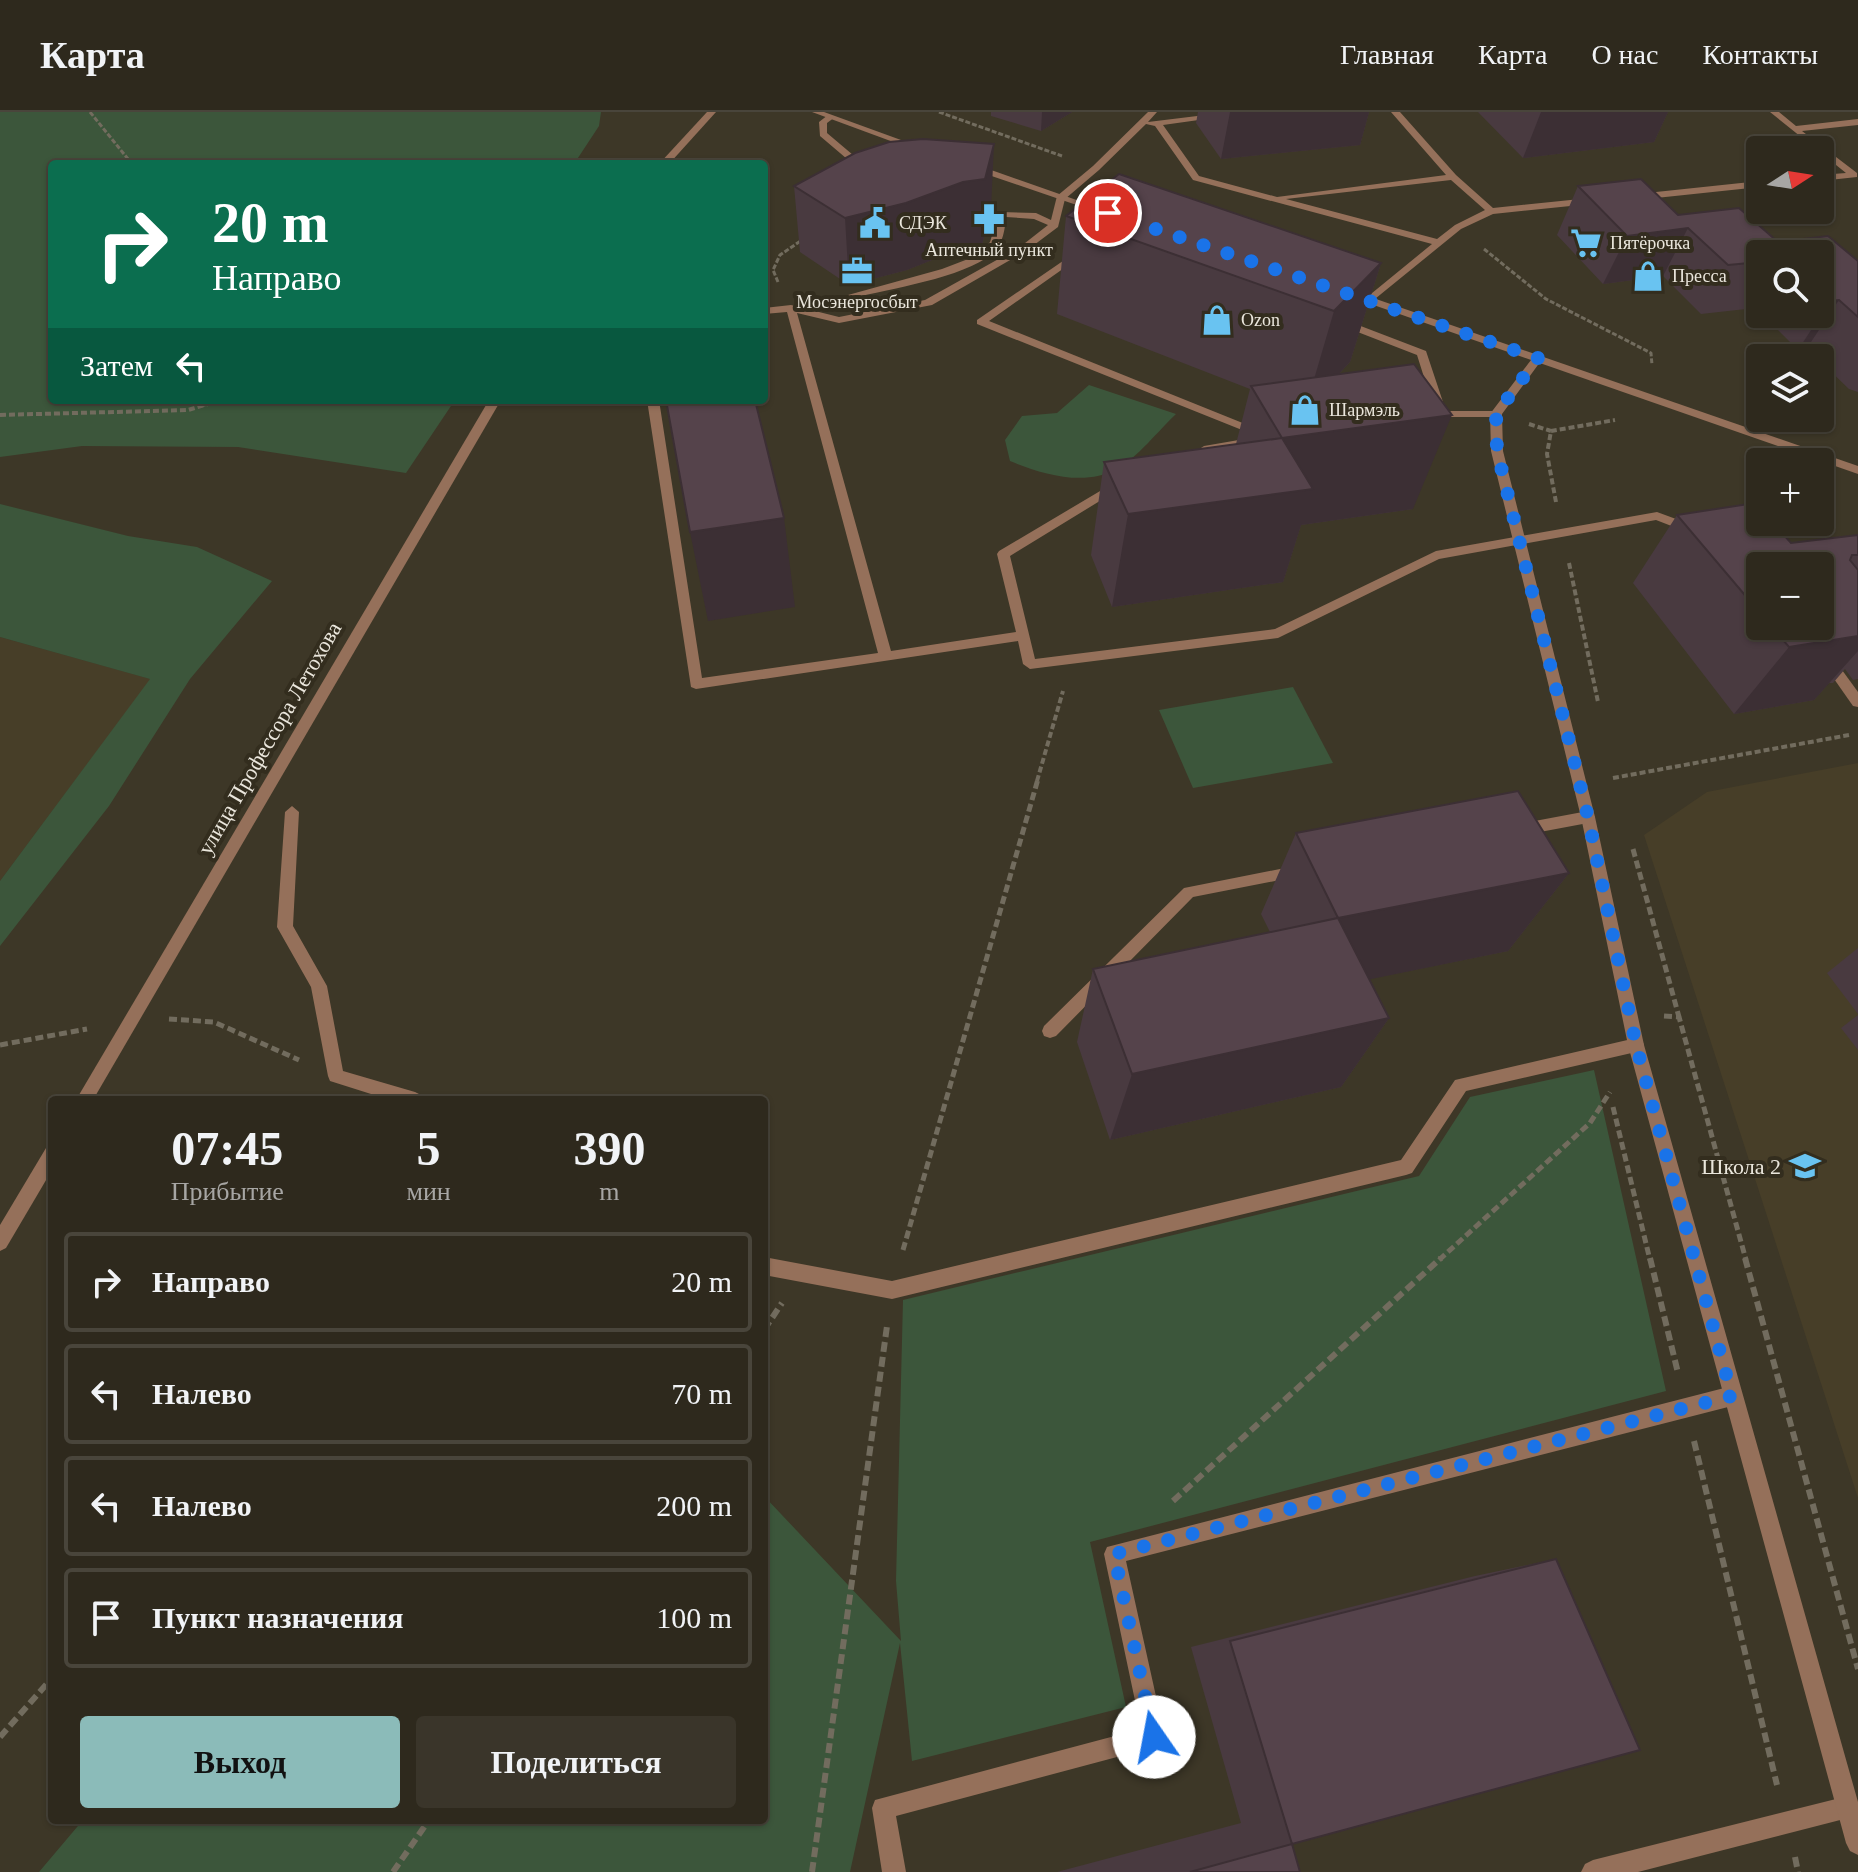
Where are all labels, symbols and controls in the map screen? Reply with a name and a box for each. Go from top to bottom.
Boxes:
text: Карта [40,34,145,76]
text: Главная [1340,39,1434,70]
text: Карта [1478,39,1547,70]
text: О нас [1591,39,1658,70]
text: Контакты [1702,39,1818,70]
north arrow [1746,136,1834,224]
map controls [1746,136,1834,640]
pin [1074,179,1142,247]
icon: arrive [1086,191,1130,235]
icon: right [80,192,184,296]
text: 20 m [212,192,329,254]
pharmacy icon: Аптечный пункт [972,202,1006,236]
public building icon: СДЭК [858,206,892,240]
place label: СДЭК [899,213,948,233]
supermarket icon: Пятёрочка [1569,226,1603,260]
place label: Пятёрочка [1610,233,1690,253]
place label: Аптечный пункт [925,240,1053,260]
button: search [1746,240,1834,328]
office icon: Мосэнергосбыт [840,254,874,288]
text: Направо [212,258,342,298]
shop icon: Пресса [1631,259,1665,293]
place label: Пресса [1672,266,1727,286]
place label: Мосэнергосбыт [796,292,918,312]
shop icon: Ozon [1200,303,1234,337]
place label: Ozon [1241,310,1280,330]
icon: left [169,344,213,388]
button: layers [1746,344,1834,432]
text: Затем [80,349,153,382]
shop icon: Шармэль [1288,393,1322,427]
place label: Шармэль [1329,400,1400,420]
button: + [1746,448,1834,536]
button: − [1746,552,1834,640]
street label: улица Профессора Летохова [193,617,346,859]
text: 07:45 [171,1122,283,1175]
text: 5 [417,1122,441,1175]
text: 390 [573,1122,645,1175]
school or university icon: Школа 2 [1788,1149,1822,1183]
place label: Школа 2 [1701,1154,1781,1179]
text: Прибытие [171,1177,284,1206]
text: мин [406,1177,451,1206]
text: m [599,1177,619,1206]
icon: right [84,1260,128,1304]
text: Направо [152,1265,270,1298]
text: 20 m [671,1265,732,1298]
icon: left [84,1372,128,1416]
text: Налево [152,1377,252,1410]
text: 70 m [671,1377,732,1410]
icon: left [84,1484,128,1528]
text: Налево [152,1489,252,1522]
text: 200 m [656,1489,732,1522]
icon: arrive [84,1596,128,1640]
text: Пункт назначения [152,1601,404,1634]
text: 100 m [656,1601,732,1634]
position arrow [1112,1695,1196,1779]
button: Выход [80,1716,400,1808]
button: Поделиться [416,1716,736,1808]

